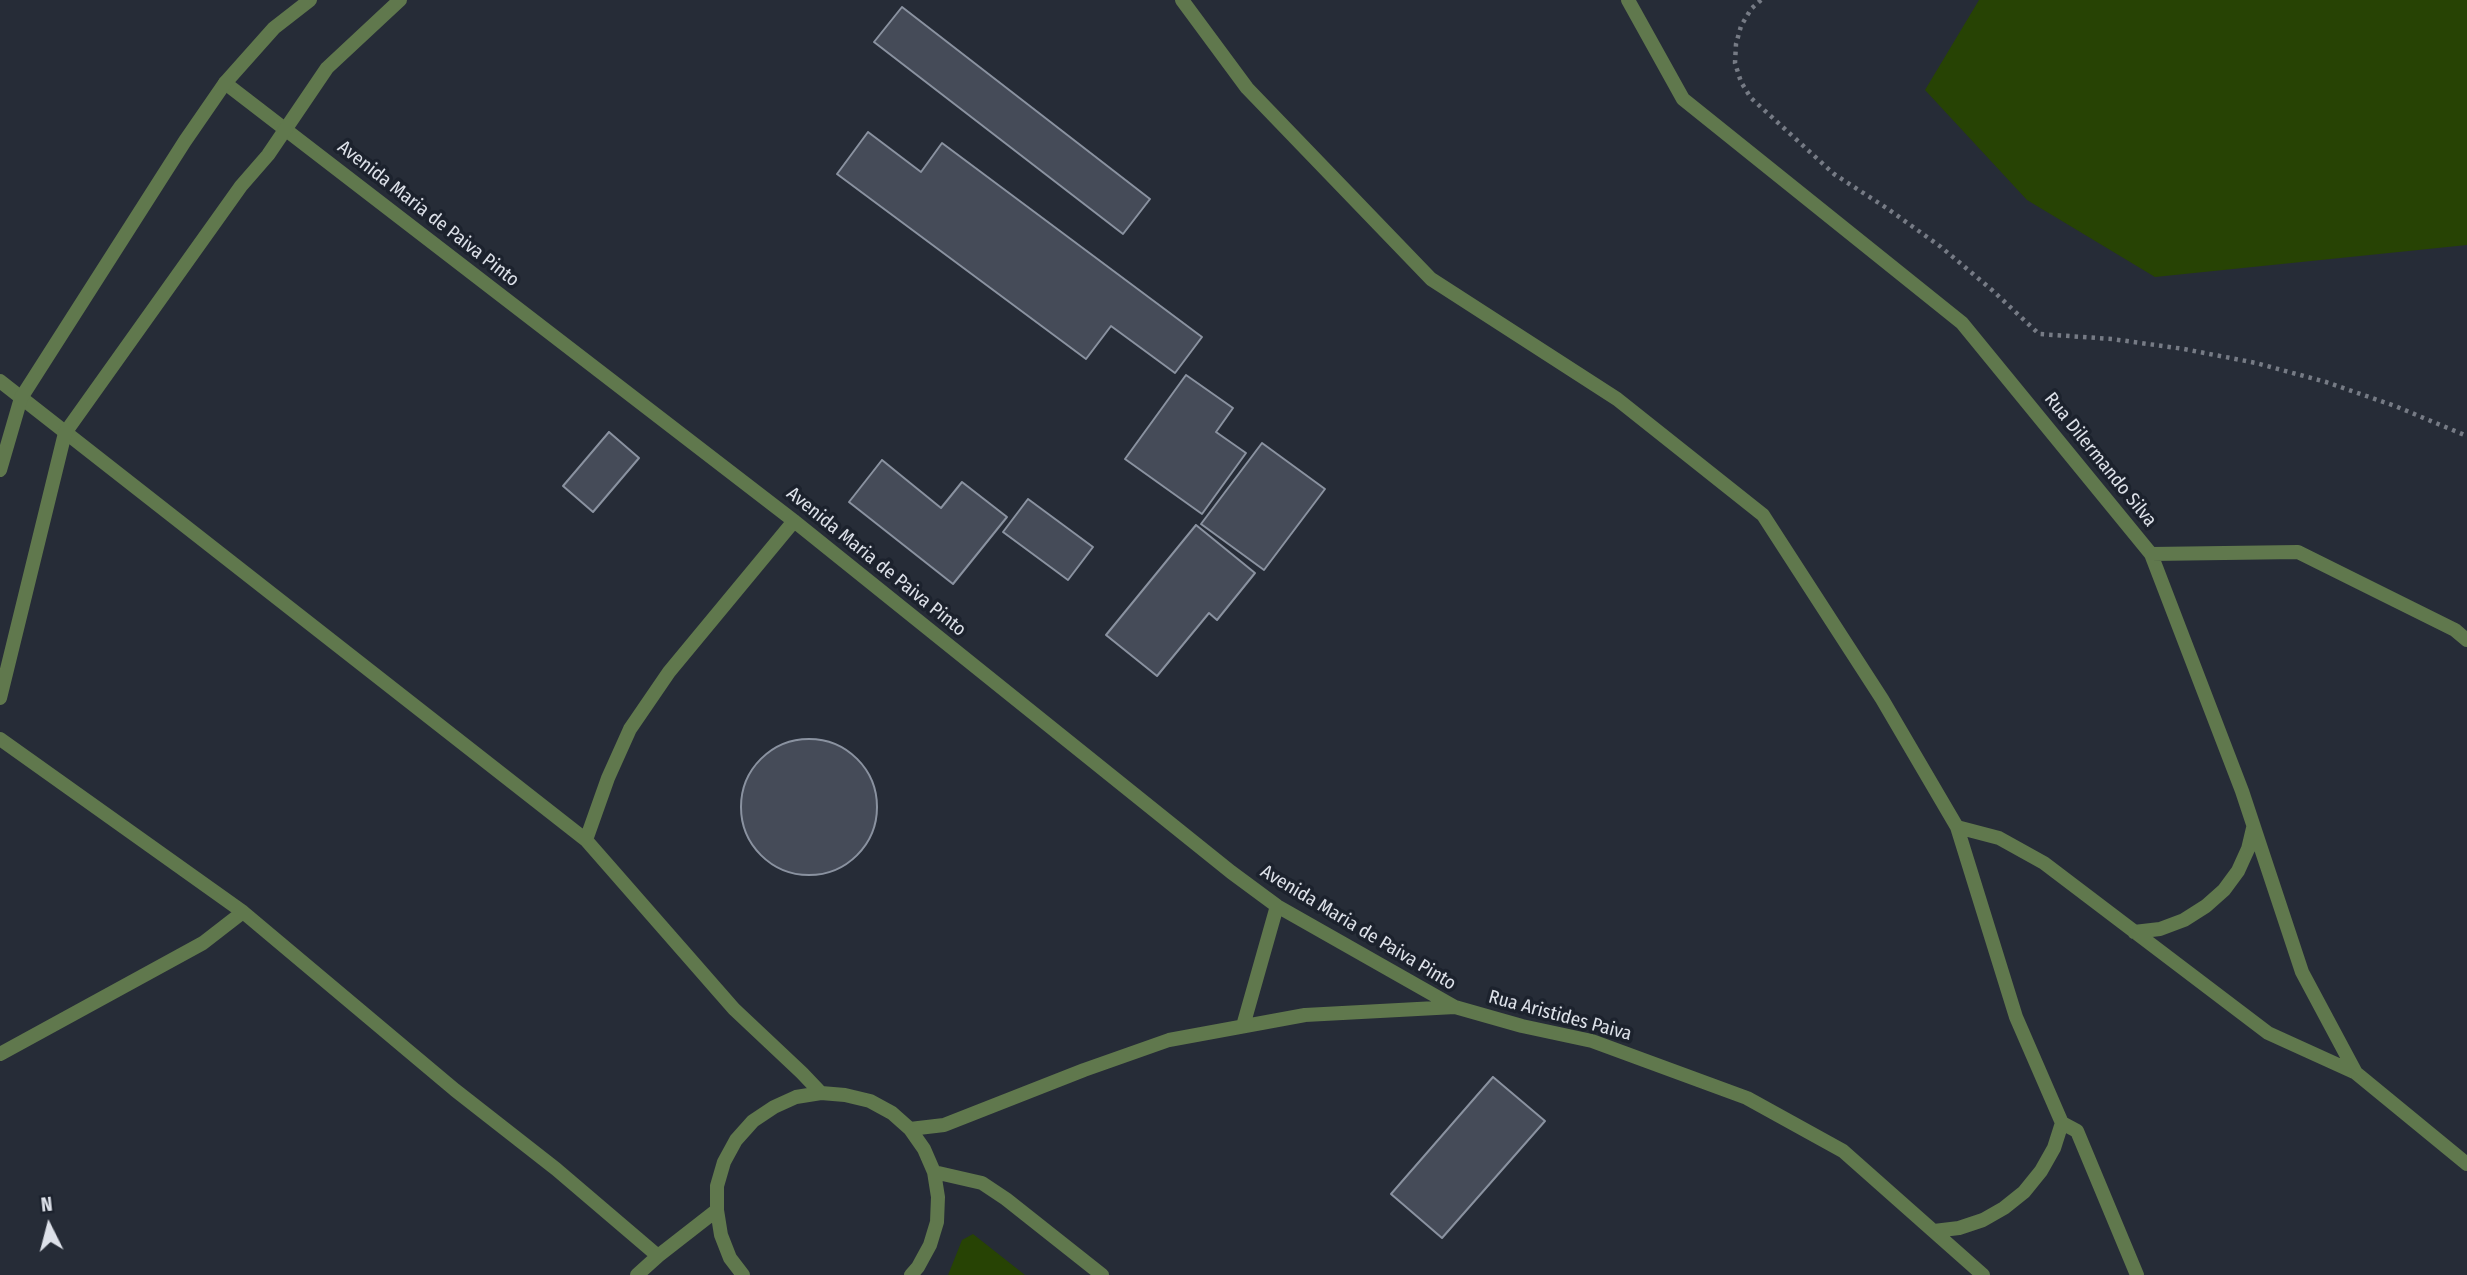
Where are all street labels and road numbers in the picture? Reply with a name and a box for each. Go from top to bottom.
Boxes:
street label: Avenida Maria de Paiva Pinto [333,136,523,292]
street label: Rua Dilermando Silva [2039,388,2161,532]
street label: Avenida Maria de Paiva Pinto [782,483,970,641]
street label: Avenida Maria de Paiva Pinto [1256,860,1460,996]
street label: Rua Aristides Paiva [1486,986,1634,1046]

